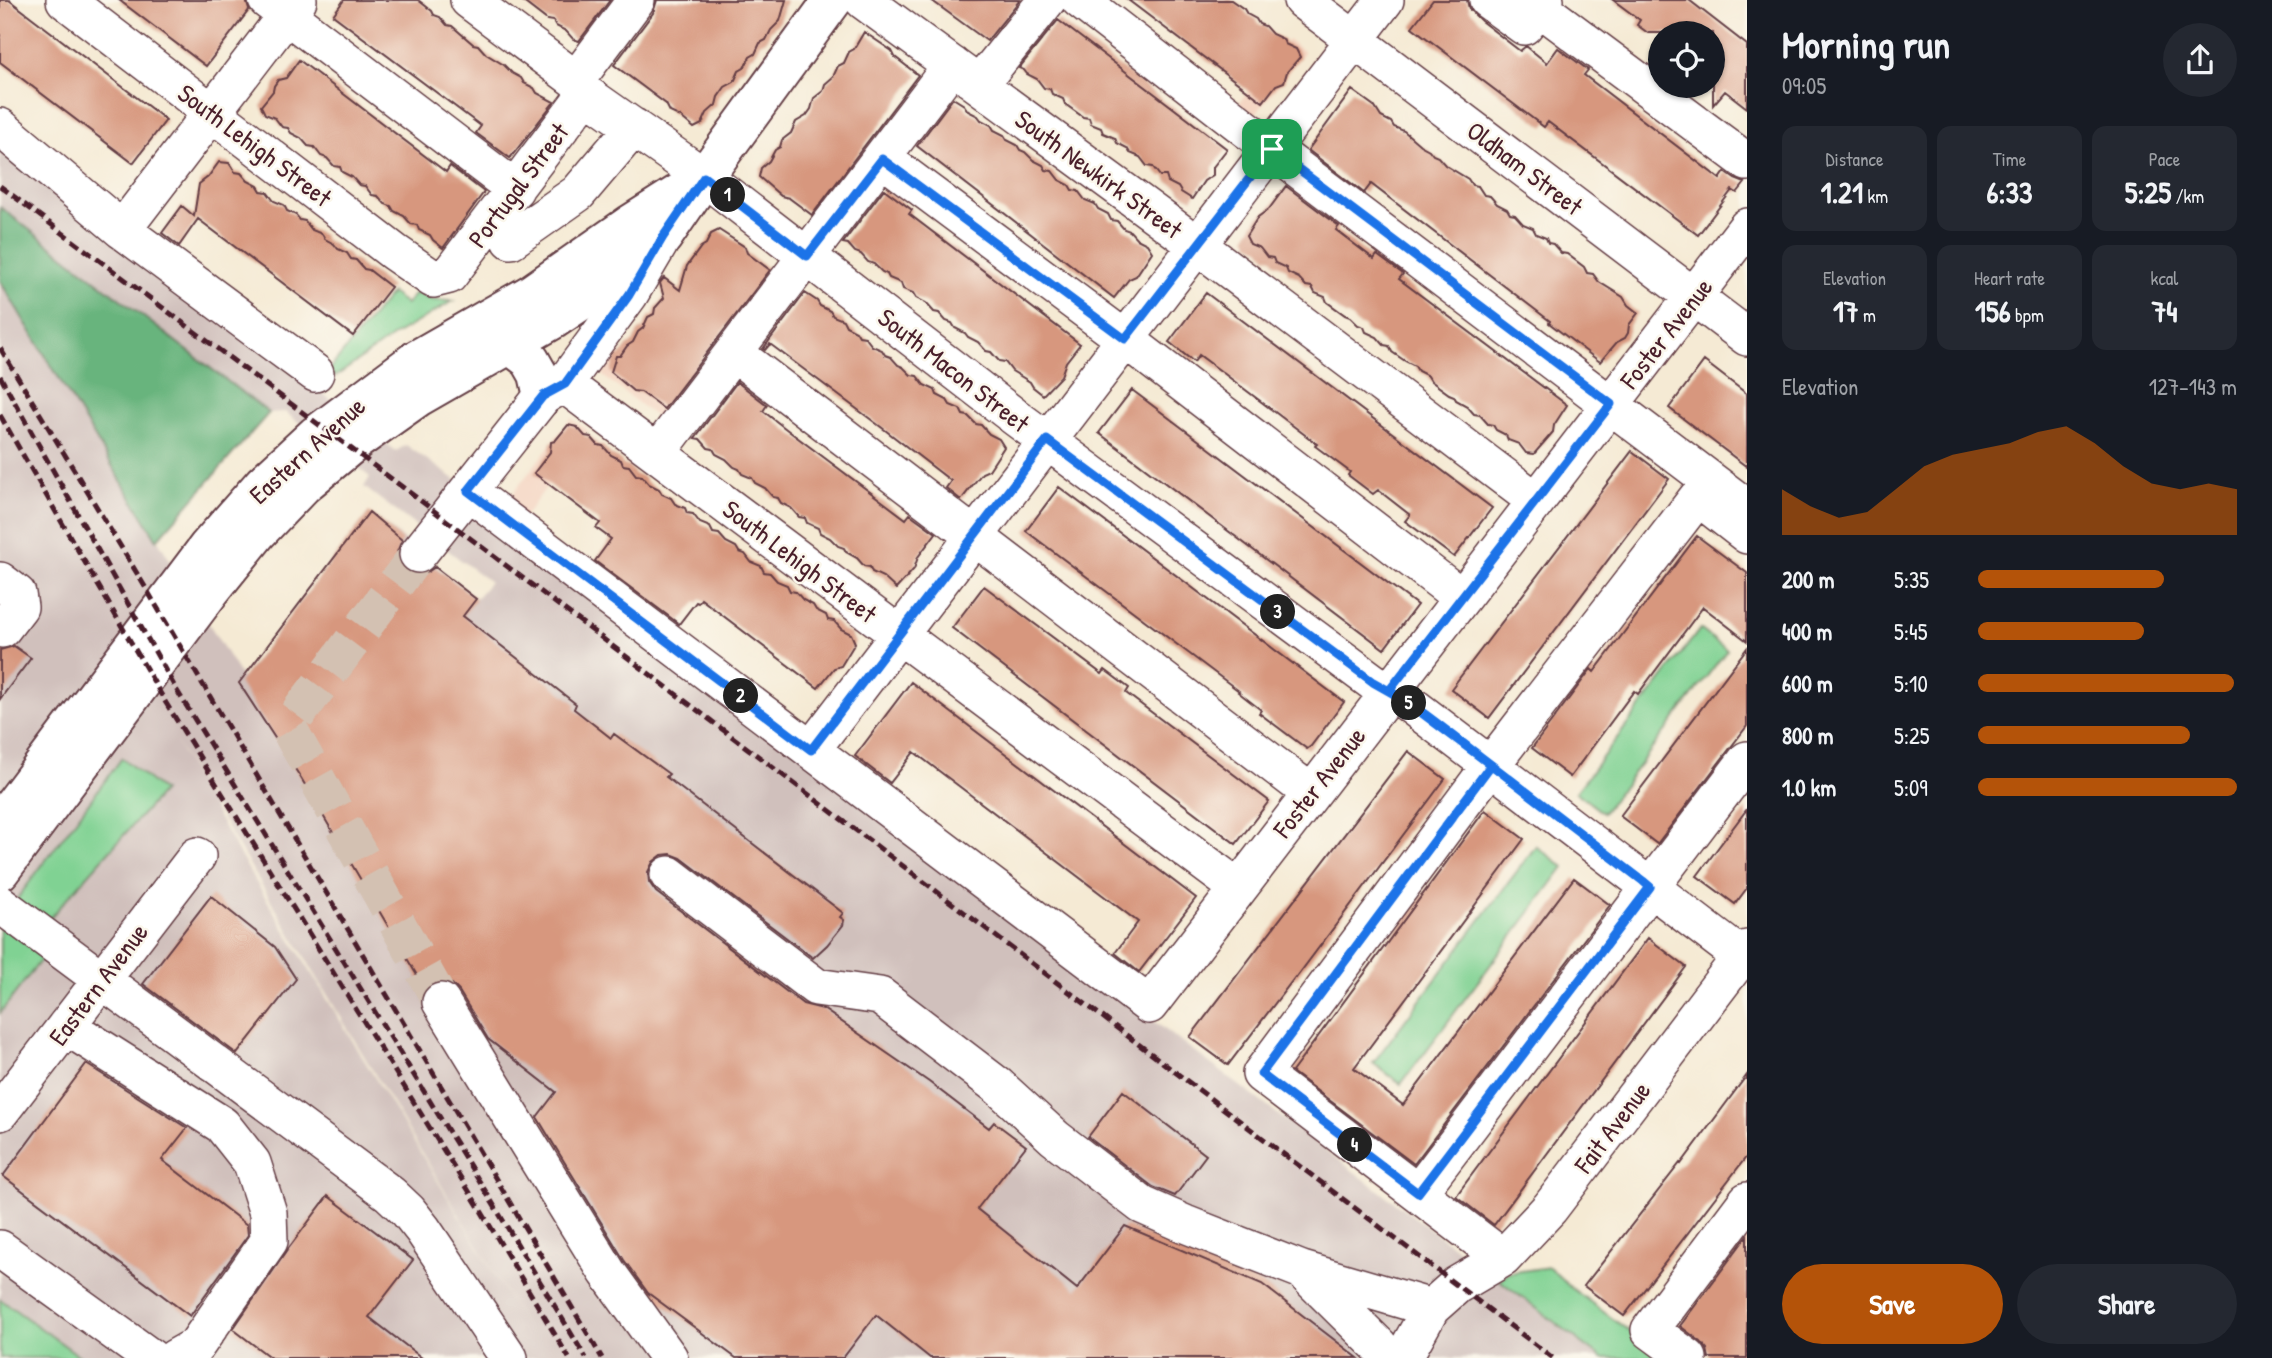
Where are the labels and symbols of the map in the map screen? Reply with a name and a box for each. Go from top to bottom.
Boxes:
street label: South Lehigh Street [171,76,340,215]
street label: South Newkirk Street [1008,101,1191,247]
street label: Oldham Street [1460,113,1591,224]
street label: Portugal Street [460,115,577,254]
pin [1242,119,1302,179]
pin: 1 [710,178,746,212]
street label: Foster Avenue [1611,270,1720,396]
street label: South Macon Street [871,300,1038,441]
street label: Eastern Avenue [242,389,372,511]
street label: South Lehigh Street [716,492,885,631]
pin: 3 [1260,594,1296,630]
pin: 2 [724,678,758,714]
pin: 5 [1392,686,1426,720]
street label: Foster Avenue [1264,719,1373,845]
street label: Eastern Avenue [40,916,156,1052]
street label: Fait Avenue [1565,1074,1658,1181]
pin: 4 [1338,1128,1372,1162]

